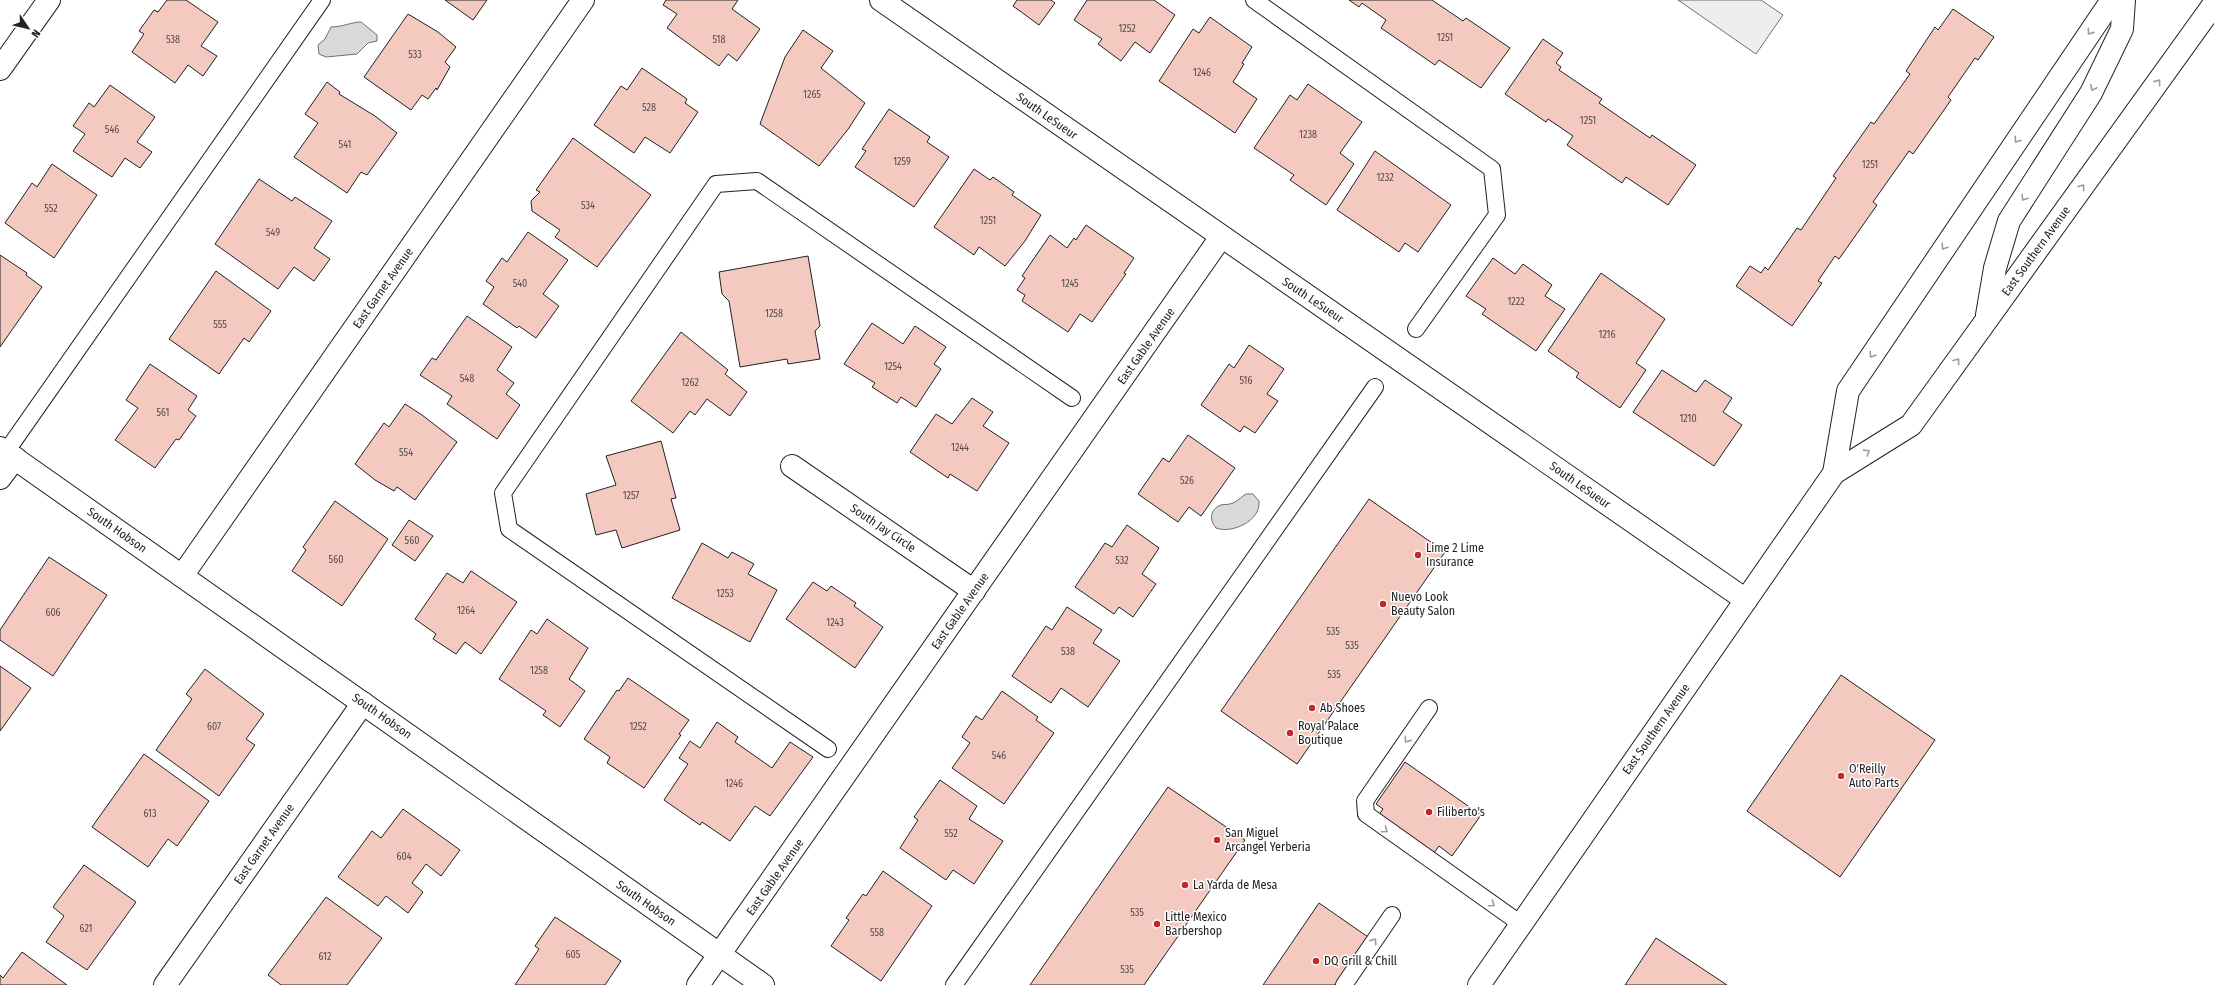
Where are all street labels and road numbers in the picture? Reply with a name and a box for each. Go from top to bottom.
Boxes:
street label: South LeSueur [1014,90,1081,143]
street label: East Southern Avenue [1999,203,2073,299]
street label: East Garnet Avenue [350,245,416,331]
street label: South LeSueur [1280,274,1347,326]
street label: East Gable Avenue [1114,305,1178,387]
street label: South LeSueur [1547,459,1614,512]
street label: South Jay Circle [848,501,918,555]
street label: South Hobson [85,504,149,556]
street label: East Gable Avenue [928,570,992,652]
street label: East Southern Avenue [1620,681,1693,777]
street label: South Hobson [350,690,414,742]
street label: East Garnet Avenue [231,801,297,887]
street label: East Gable Avenue [743,836,807,918]
street label: South Hobson [614,877,678,929]

